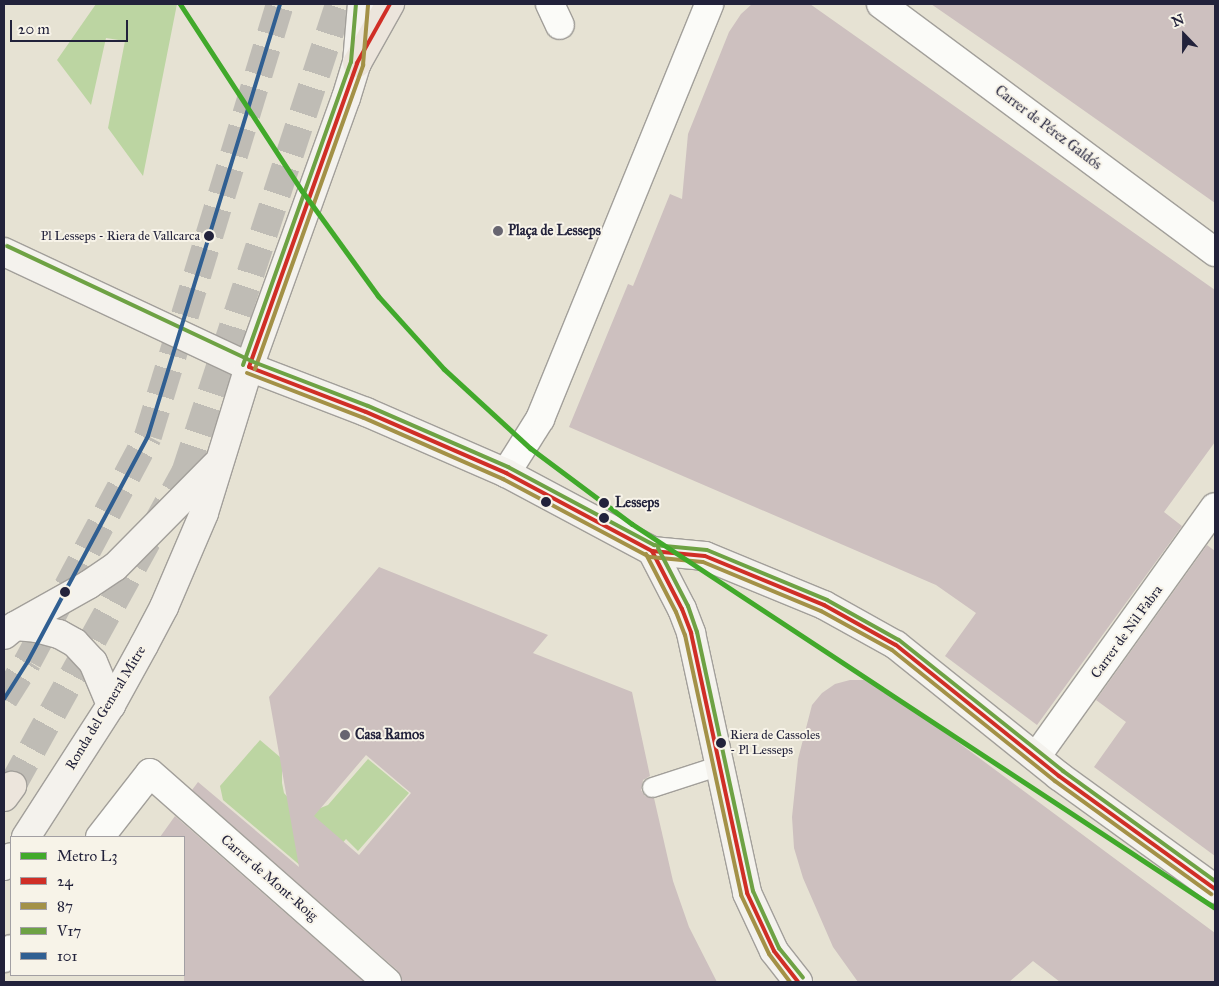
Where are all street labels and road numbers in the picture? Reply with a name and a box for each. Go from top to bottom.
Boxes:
street label: Carrer de Pérez Galdós [991,82,1105,174]
street label: Carrer de Nil Fabra [1088,582,1166,682]
street label: Ronda del General Mitre [62,643,150,773]
street label: Carrer de Mont-Roig [217,831,321,925]

